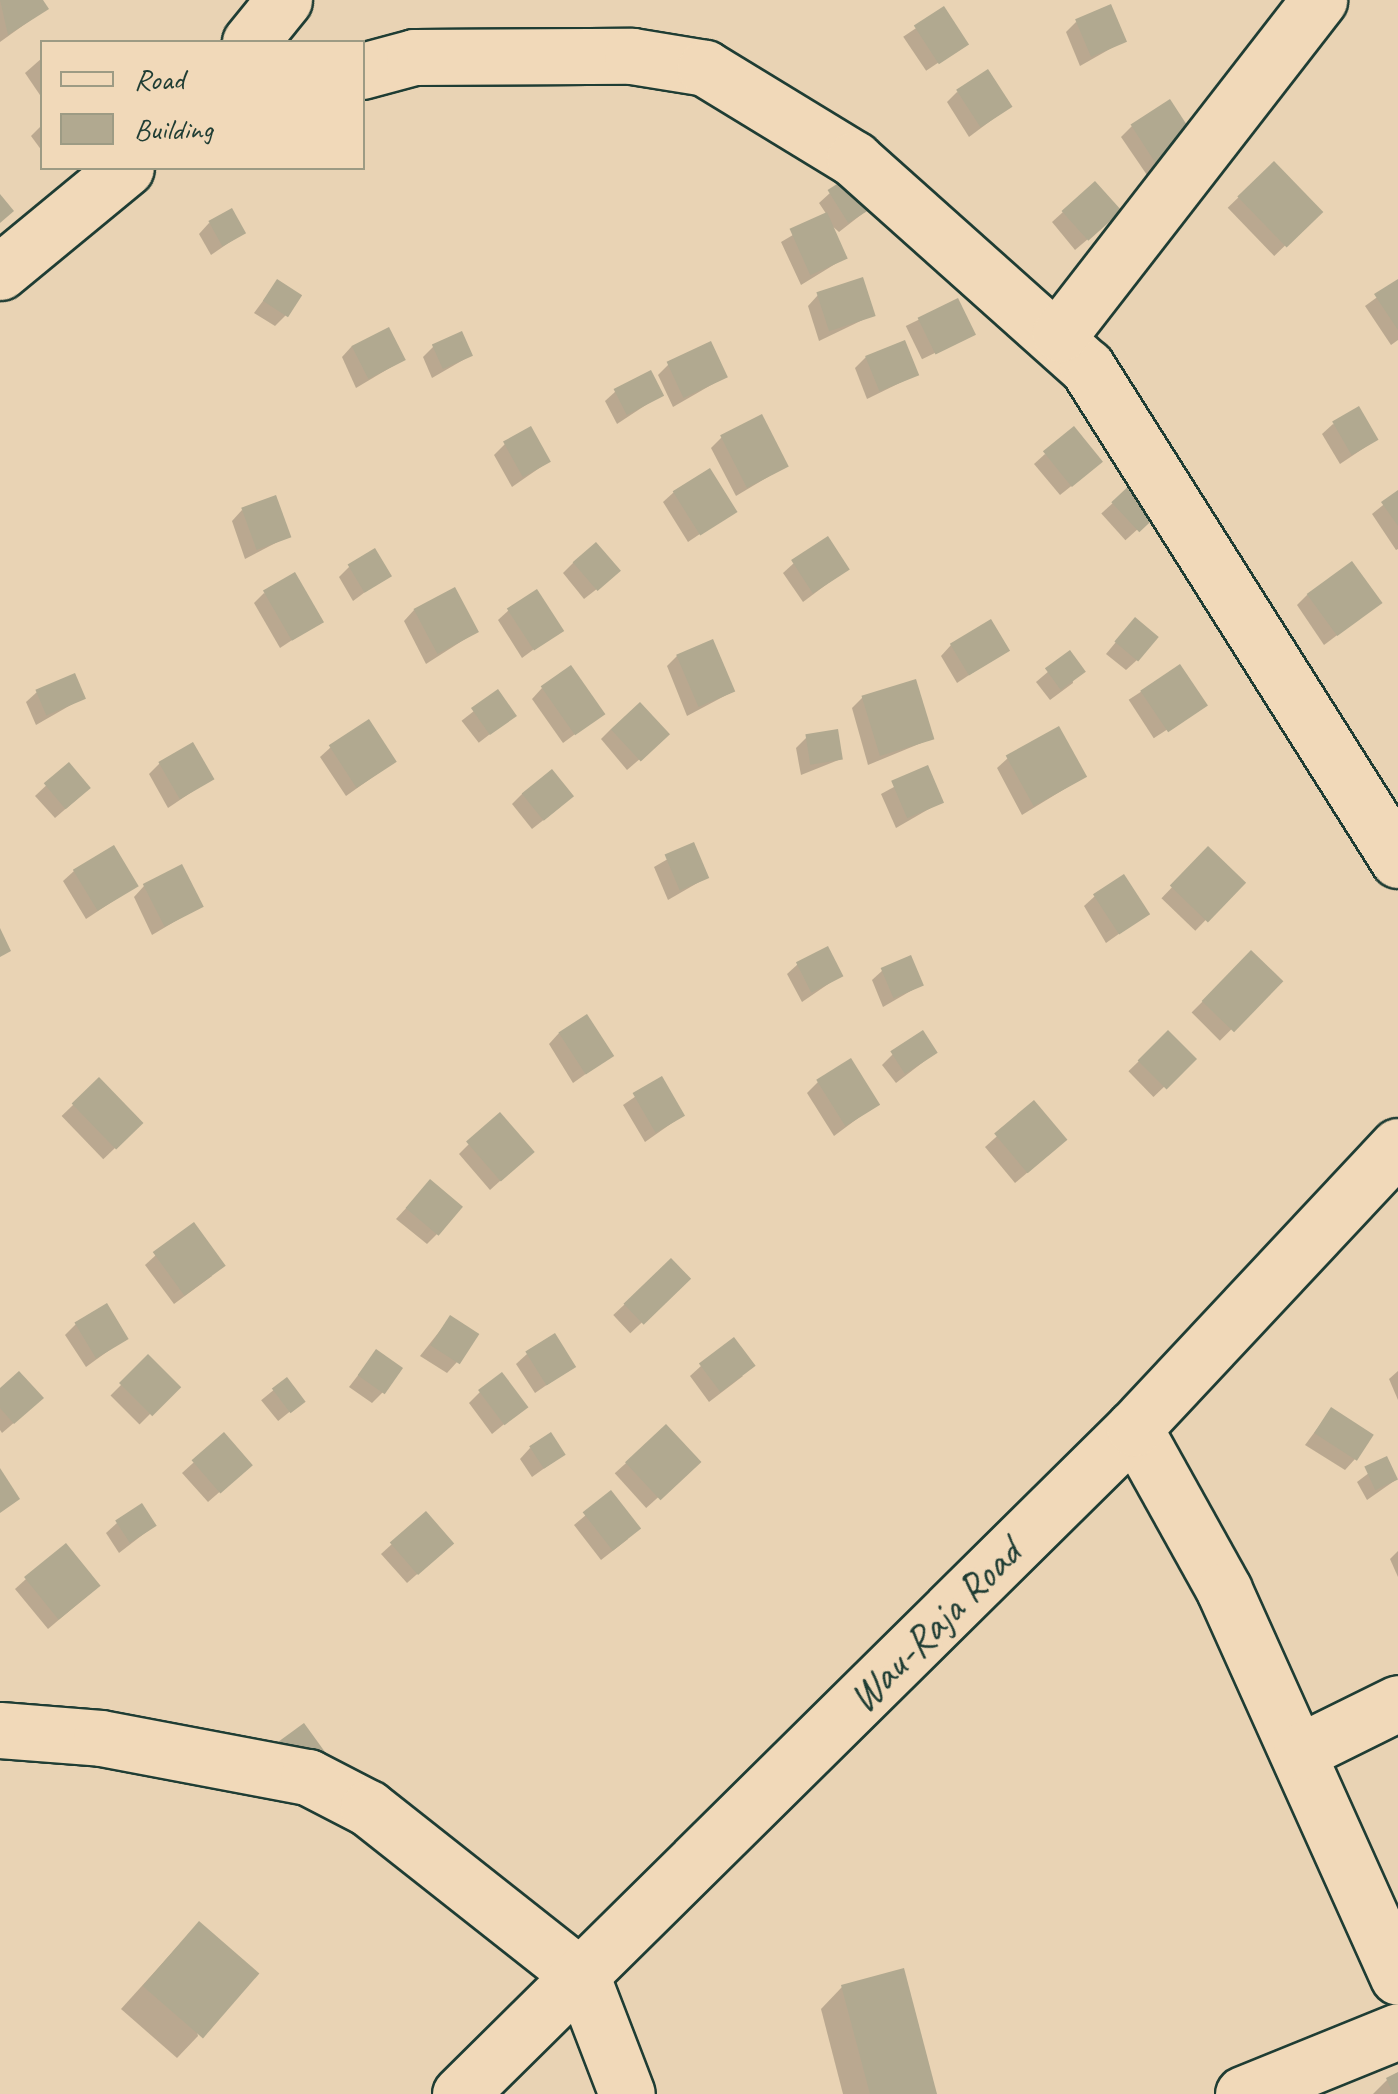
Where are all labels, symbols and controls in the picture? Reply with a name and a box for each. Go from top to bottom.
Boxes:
legend [40,40,365,170]
text: Road [134,60,184,98]
text: Building [134,110,213,148]
street label: Wau-Raja Road [838,1529,1032,1723]

